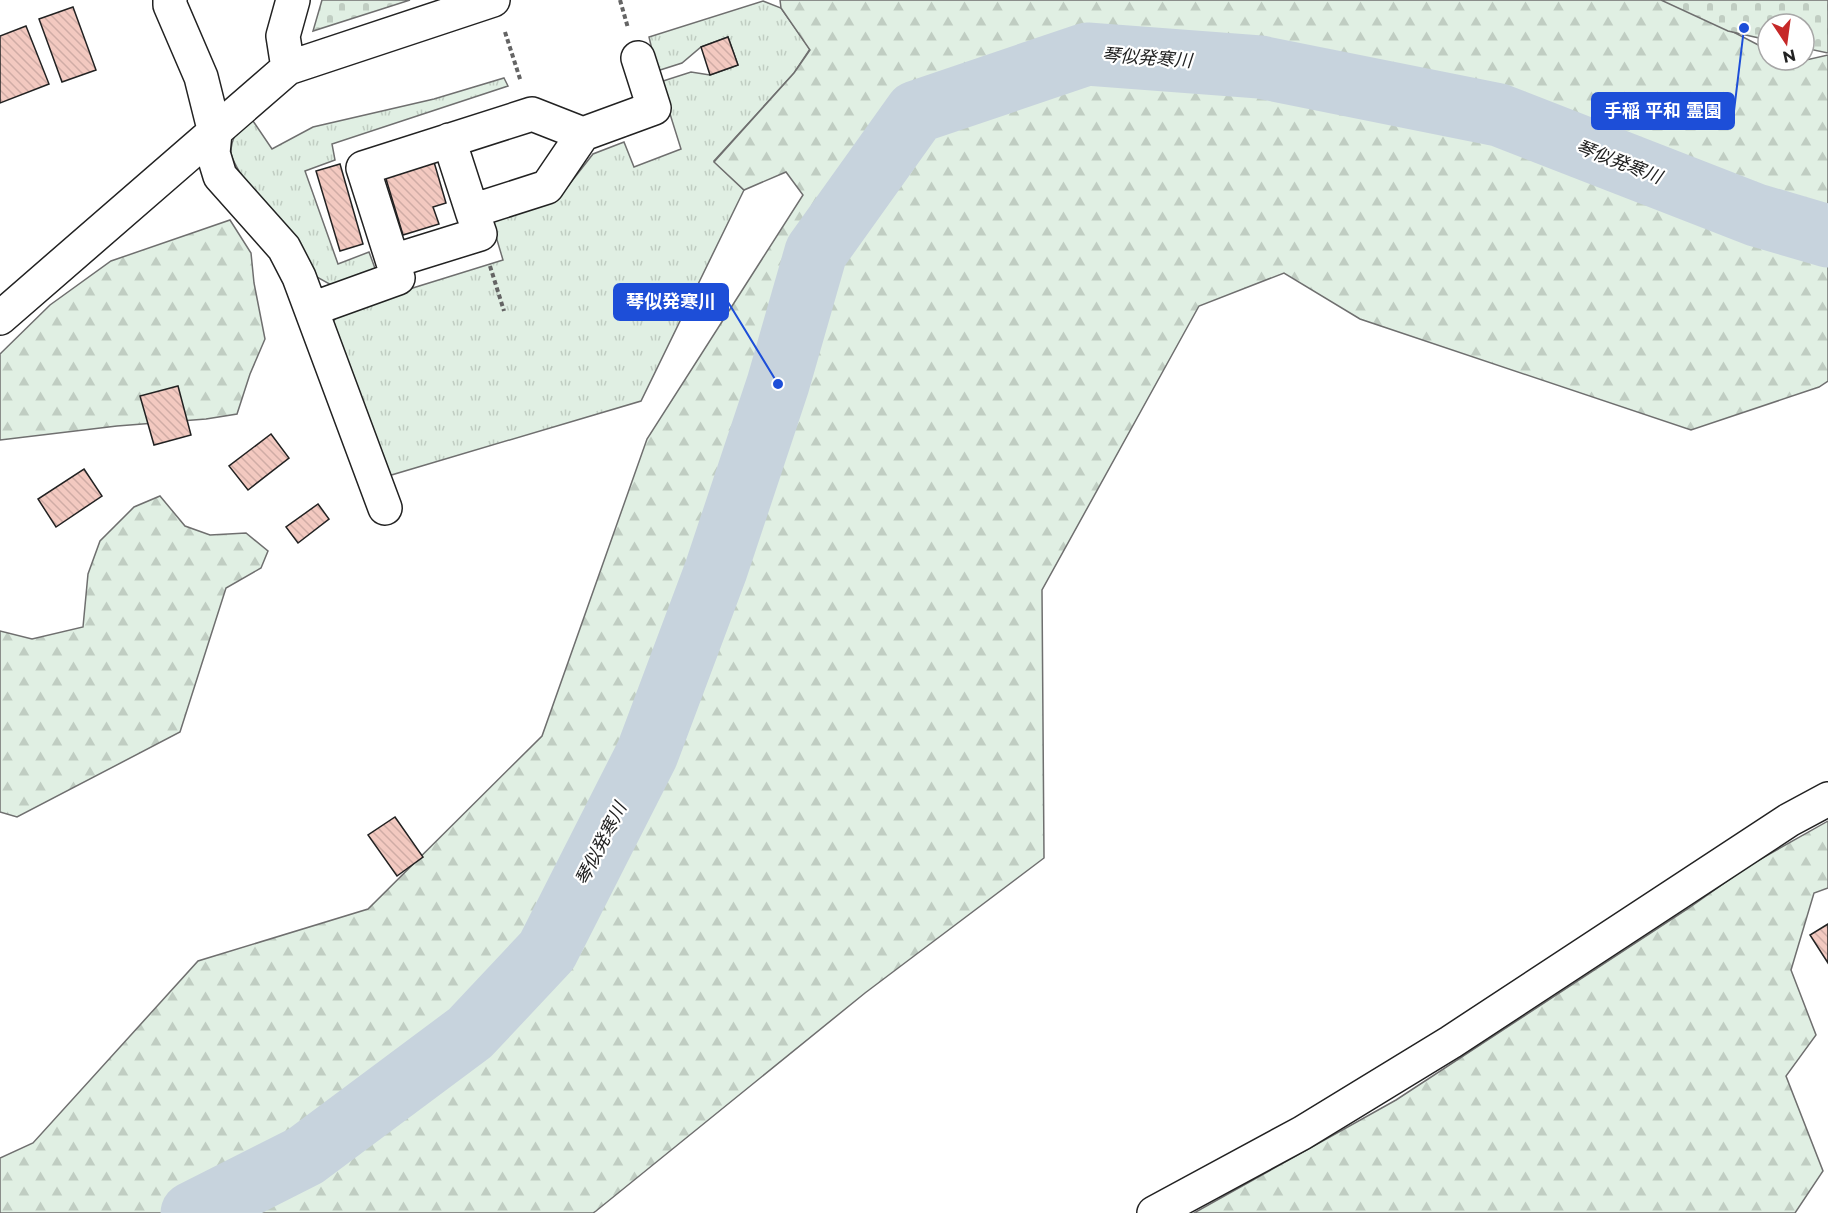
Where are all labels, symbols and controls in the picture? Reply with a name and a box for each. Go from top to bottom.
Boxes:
north arrow [1756,12,1816,72]
water label: 琴似発寒川 [1101,44,1195,72]
text: N [1781,45,1798,67]
callout: 手稲 平和 霊園 [1592,93,1734,129]
text: 手稲 平和 霊園 [1604,100,1722,122]
water label: 琴似発寒川 [1573,136,1667,189]
callout: 琴似発寒川 [614,284,728,320]
text: 琴似発寒川 [626,291,716,313]
water label: 琴似発寒川 [571,797,632,889]

